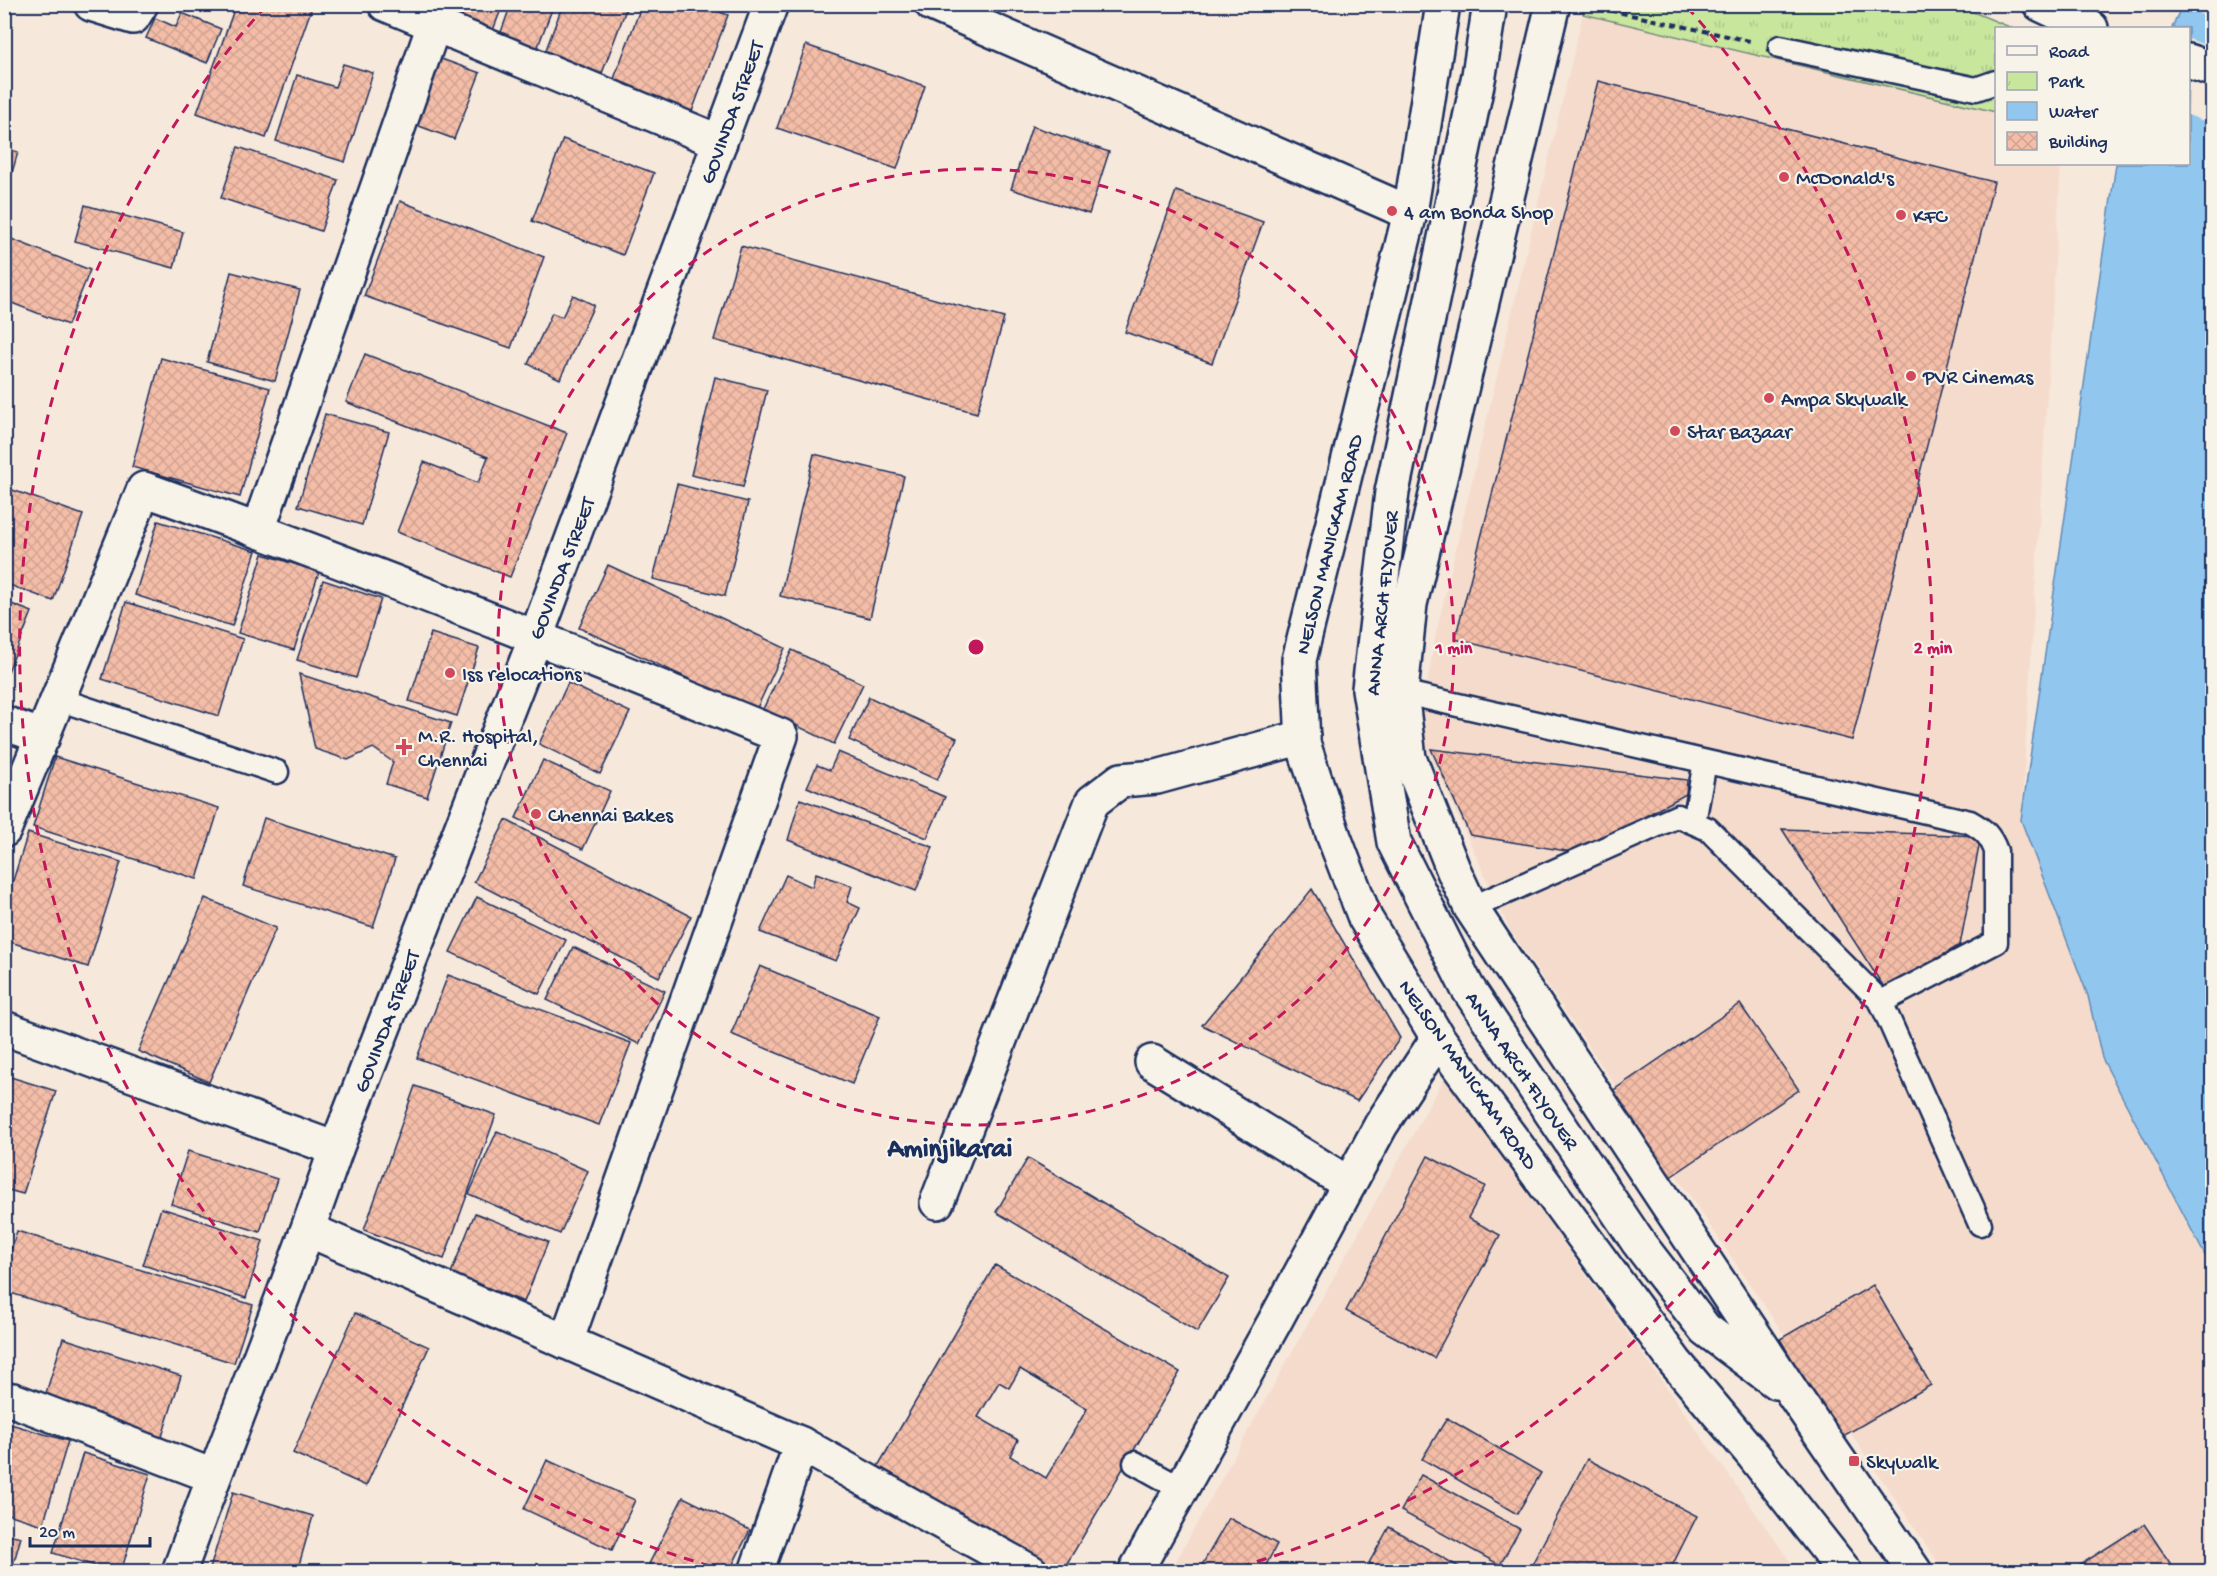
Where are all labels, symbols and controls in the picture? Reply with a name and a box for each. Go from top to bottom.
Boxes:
legend [1995,27,2190,165]
street label: GOVINDA STREET [697,37,772,188]
text: Road [2049,43,2090,64]
text: Park [2048,73,2085,94]
text: Water [2049,103,2099,124]
text: Building [2048,133,2108,154]
place label: McDonald's [1796,168,1895,193]
marker: McDonald's [1777,170,1791,184]
place label: 4 am Bonda Shop [1404,202,1554,227]
marker: 4 am Bonda Shop [1385,204,1399,218]
place label: KFC [1913,206,1948,231]
marker: KFC [1894,208,1908,222]
place label: PVR Cinemas [1922,367,2035,392]
marker: PVR Cinemas [1904,369,1918,383]
place label: Ampa Skywalk [1781,389,1909,414]
marker: Ampa Skywalk [1762,391,1776,405]
place label: Star Bazaar [1687,422,1793,447]
marker: Star Bazaar [1668,424,1682,438]
street label: NELSON MANICKAM ROAD [1292,432,1371,657]
street label: GOVINDA STREET [526,494,603,644]
street label: ANNA ARCH FLYOVER [1362,509,1407,697]
centre of rings [966,637,986,657]
text: 1 min [1435,639,1473,660]
text: 2 min [1914,639,1953,660]
place label: Iss relocations [462,664,583,689]
marker: Iss relocations [443,666,457,680]
place label: M.R. Hospital, Chennai [418,726,539,775]
marker: M.R. Hospital, Chennai [395,738,413,756]
place label: Chennai Bakes [548,805,674,830]
marker: Chennai Bakes [529,807,543,821]
street label: GOVINDA STREET [351,947,428,1097]
street label: NELSON MANICKAM ROAD [1391,976,1541,1176]
street label: ANNA ARCH FLYOVER [1458,988,1583,1157]
district label: Aminjikarai [887,1135,1013,1167]
place label: Skywalk [1866,1452,1940,1477]
marker: Skywalk [1847,1454,1861,1468]
scale bar [30,1510,150,1548]
text: 20 m [39,1523,75,1544]

